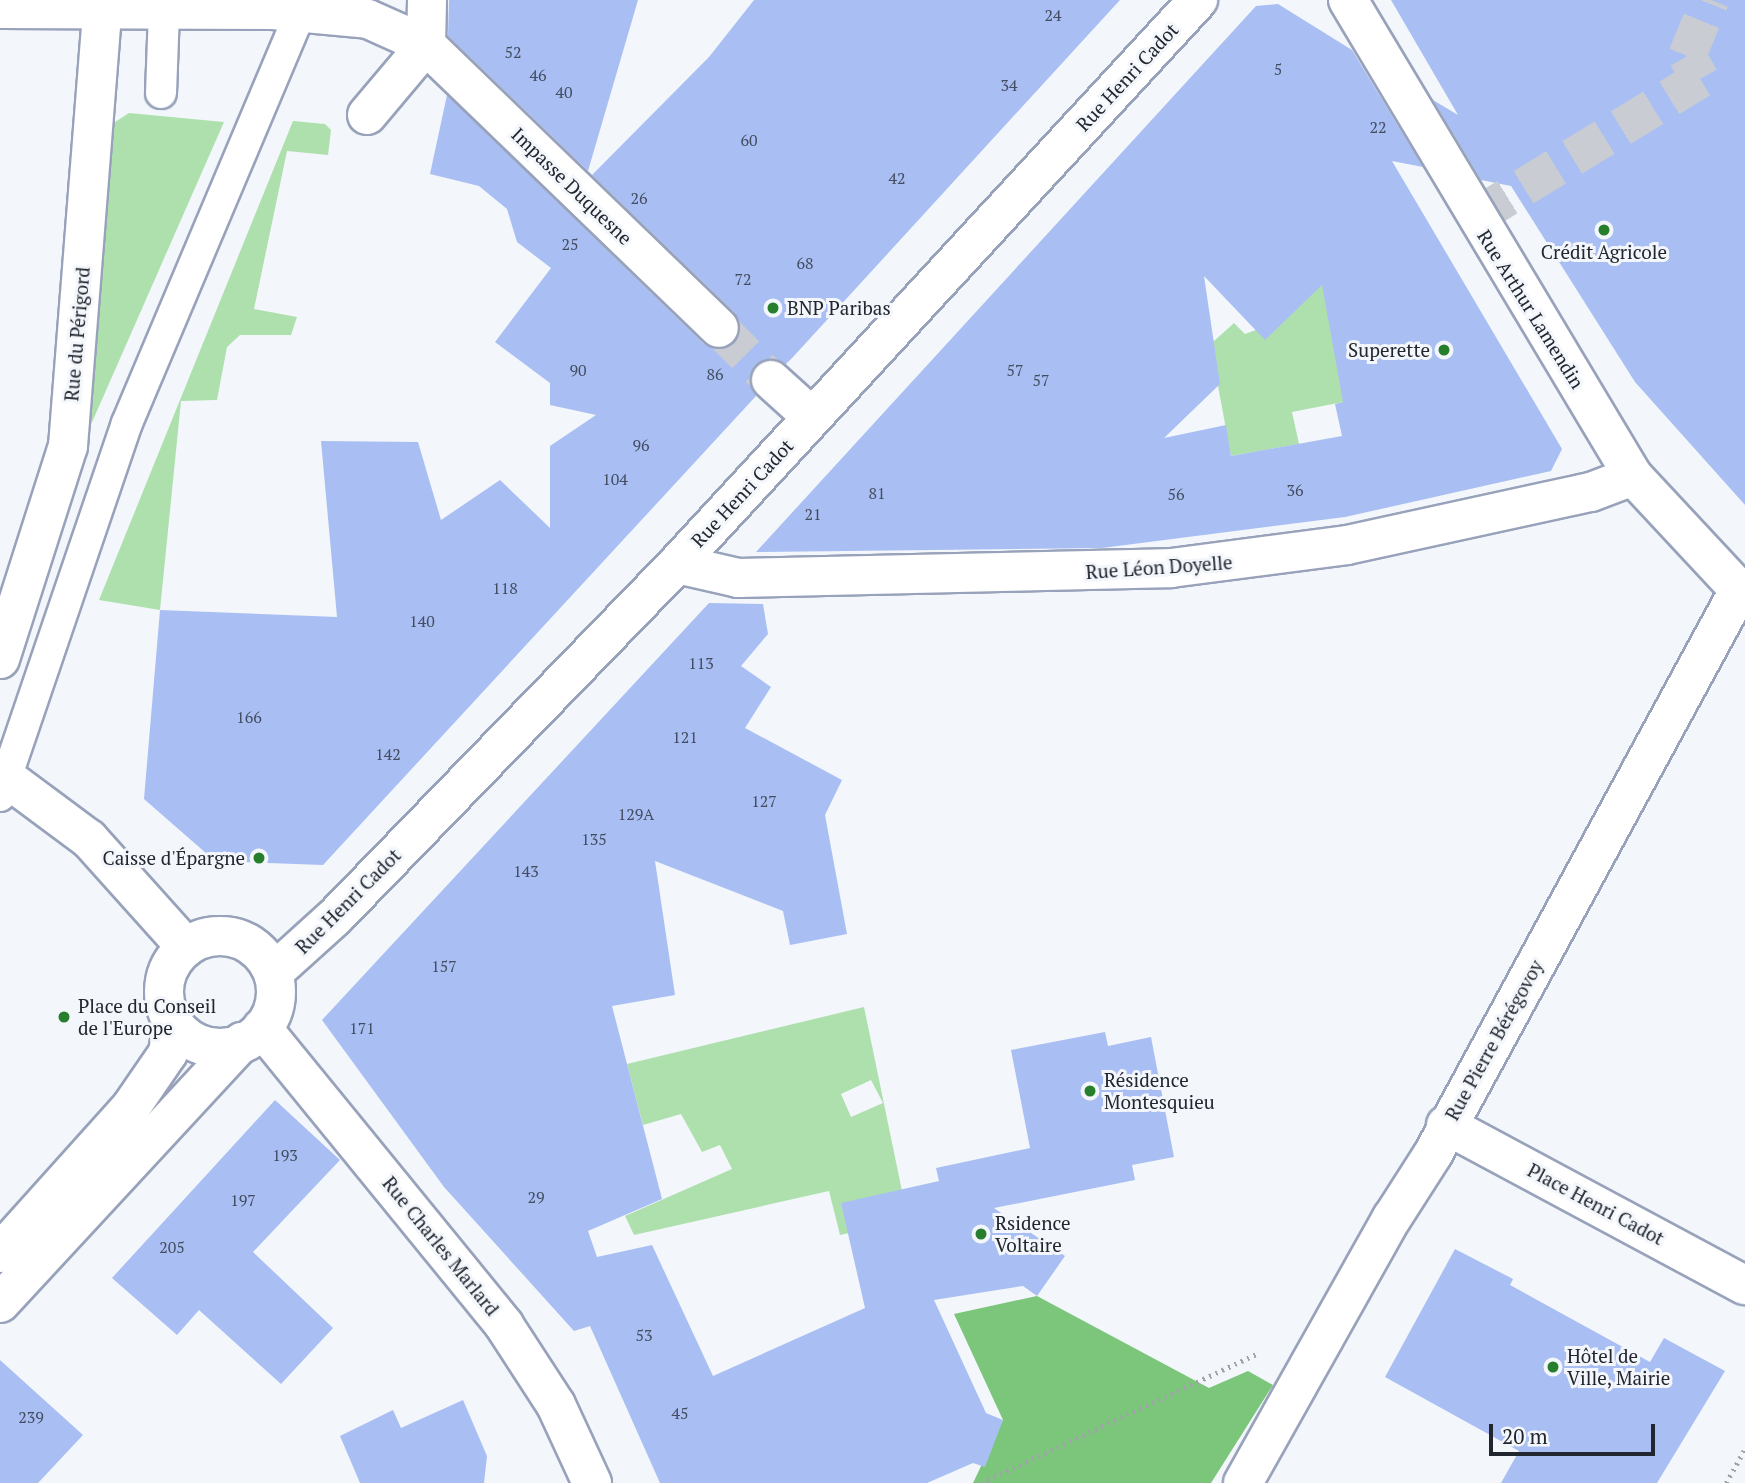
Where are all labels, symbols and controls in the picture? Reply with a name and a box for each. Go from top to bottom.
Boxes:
house number: 24 [1044,5,1062,25]
street label: Rue Henri Cadot [1071,18,1183,136]
house number: 52 [504,42,522,62]
house number: 5 [1274,59,1282,79]
house number: 46 [529,65,547,85]
house number: 34 [1000,75,1018,95]
house number: 40 [555,82,573,102]
house number: 22 [1369,117,1387,137]
street label: Impasse Duquesne [507,123,637,249]
house number: 60 [740,130,758,150]
house number: 42 [888,168,906,188]
house number: 26 [630,188,648,208]
marker: Crédit Agricole [1596,222,1612,238]
street label: Rue Arthur Lamendin [1473,225,1589,393]
house number: 25 [561,234,579,254]
place label: Crédit Agricole [1541,241,1667,263]
house number: 68 [796,253,814,273]
street label: Rue du Périgord [60,266,94,402]
house number: 72 [734,269,752,289]
place label: BNP Paribas [787,297,891,319]
marker: BNP Paribas [765,300,781,316]
place label: Superette [1348,339,1430,361]
marker: Superette [1436,342,1452,358]
house number: 90 [569,360,587,380]
house number: 57 [1006,360,1024,380]
house number: 86 [706,364,724,384]
house number: 57 [1032,370,1050,390]
street label: Rue Henri Cadot [686,434,798,552]
house number: 96 [632,435,650,455]
house number: 104 [602,469,628,489]
house number: 36 [1286,480,1304,500]
house number: 81 [868,483,886,503]
house number: 56 [1167,484,1185,504]
house number: 21 [804,504,822,524]
street label: Rue Léon Doyelle [1085,551,1233,583]
house number: 118 [492,578,518,598]
house number: 140 [409,611,435,631]
house number: 113 [688,653,714,673]
house number: 166 [236,707,262,727]
house number: 121 [672,727,698,747]
house number: 142 [375,744,401,764]
house number: 127 [751,791,777,811]
house number: 129A [618,804,654,824]
house number: 135 [581,829,607,849]
street label: Rue Henri Cadot [291,844,405,958]
place label: Caisse d'Épargne [103,847,245,869]
marker: Caisse d'Épargne [251,850,267,866]
house number: 143 [513,861,539,881]
house number: 157 [431,956,457,976]
street label: Rue Pierre Bérégovoy [1440,956,1548,1124]
place label: Place du Conseil de l'Europe [78,995,216,1039]
marker: Place du Conseil de l'Europe [56,1009,72,1025]
house number: 171 [349,1018,375,1038]
place label: Résidence Montesquieu [1104,1069,1215,1113]
marker: Résidence Montesquieu [1082,1083,1098,1099]
house number: 193 [272,1145,298,1165]
street label: Place Henri Cadot [1524,1158,1668,1250]
street label: Rue Charles Marlard [378,1172,504,1320]
house number: 29 [527,1187,545,1207]
house number: 197 [230,1190,256,1210]
place label: Rsidence Voltaire [995,1212,1071,1256]
marker: Rsidence Voltaire [973,1226,989,1242]
house number: 205 [159,1237,185,1257]
house number: 53 [635,1325,653,1345]
place label: Hôtel de Ville, Mairie [1567,1345,1671,1389]
marker: Hôtel de Ville, Mairie [1545,1359,1561,1375]
house number: 45 [671,1403,689,1423]
house number: 239 [18,1407,44,1427]
scale bar [1493,1410,1659,1454]
text: 20 m [1502,1422,1548,1450]

